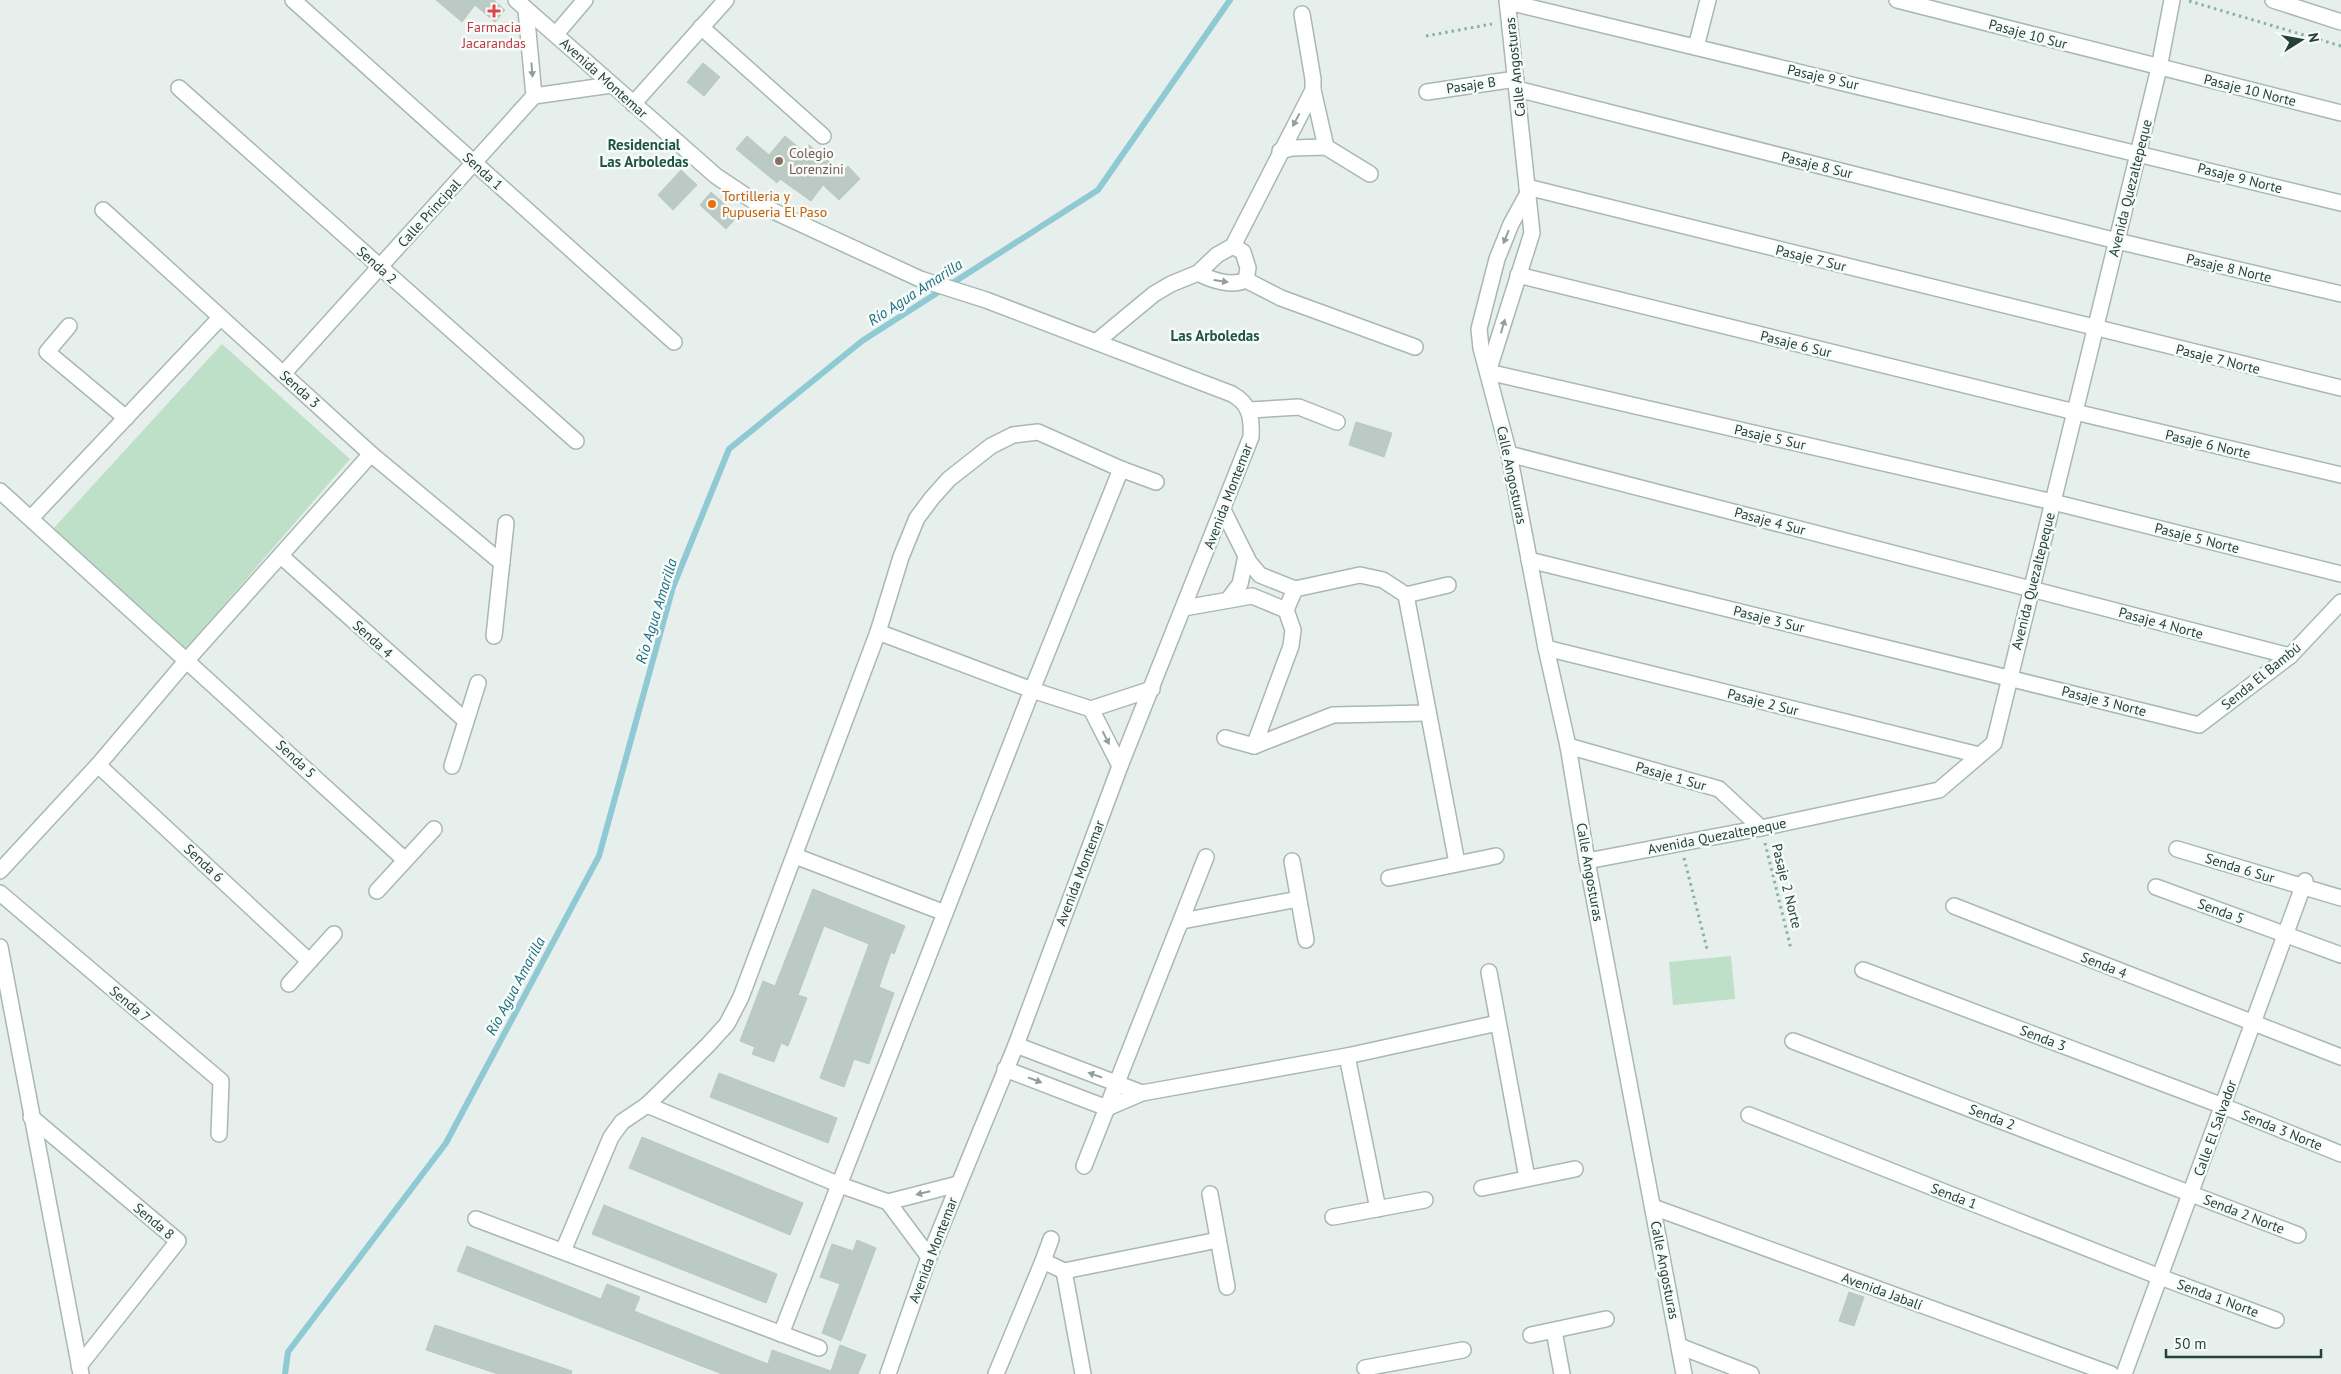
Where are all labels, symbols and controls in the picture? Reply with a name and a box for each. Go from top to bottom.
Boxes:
marker: Farmacia Jacarandas [488,5,500,17]
street label: Pasaje 10 Sur [1987,15,2069,53]
north arrow [2276,15,2326,65]
street label: Calle Angosturas [1501,16,1529,118]
place label: Farmacia Jacarandas [461,18,526,52]
text: N [2304,31,2323,44]
street label: Avenida Montemar [556,34,652,122]
street label: Pasaje 9 Sur [1785,60,1861,94]
one-way arrow [528,62,536,78]
street label: Pasaje 10 Norte [2202,70,2298,110]
street label: Pasaje B [1445,73,1497,97]
one-way arrow [1292,113,1300,128]
street label: Avenida Quezaltepeque [2104,118,2156,258]
district label: Residencial Las Arboledas [600,135,689,171]
place label: Colegio Lorenzini [789,144,844,178]
street label: Pasaje 8 Sur [1779,147,1855,183]
street label: Senda 1 [459,148,507,194]
marker: Colegio Lorenzini [773,155,785,167]
street label: Pasaje 9 Norte [2196,159,2284,197]
street label: Calle Principal [394,175,464,251]
place label: Tortilleria y Pupuseria El Paso [722,187,827,221]
marker: Tortilleria y Pupuseria El Paso [706,198,718,210]
one-way arrow [1502,230,1510,245]
street label: Pasaje 7 Sur [1774,241,1848,276]
street label: Senda 2 [353,242,401,288]
street label: Pasaje 8 Norte [2185,249,2273,287]
water label: Río Agua Amarilla [864,254,966,330]
one-way arrow [1214,277,1230,285]
one-way arrow [1499,318,1507,333]
district label: Las Arboledas [1171,326,1260,345]
street label: Pasaje 6 Sur [1758,326,1834,362]
street label: Pasaje 7 Norte [2174,340,2262,378]
street label: Senda 3 [276,366,324,412]
street label: Pasaje 5 Sur [1732,420,1808,454]
street label: Calle Angosturas [1493,424,1531,526]
street label: Pasaje 6 Norte [2164,425,2252,463]
street label: Avenida Montemar [1200,440,1257,552]
street label: Pasaje 4 Sur [1732,503,1808,539]
street label: Avenida Quezaltepeque [2007,511,2059,651]
street label: Pasaje 5 Norte [2153,519,2241,557]
water label: Río Agua Amarilla [631,556,681,666]
street label: Pasaje 3 Sur [1731,601,1807,637]
street label: Pasaje 4 Norte [2117,603,2205,643]
street label: Senda 4 [349,616,397,662]
street label: Senda El Bambú [2218,638,2304,714]
street label: Pasaje 3 Norte [2060,682,2148,720]
street label: Pasaje 2 Sur [1725,684,1801,720]
one-way arrow [1101,730,1110,745]
street label: Senda 5 [272,736,320,782]
street label: Pasaje 1 Sur [1634,757,1709,795]
street label: Avenida Quezaltepeque [1646,814,1788,858]
street label: Avenida Montemar [1052,817,1109,929]
street label: Calle Angosturas [1572,821,1608,923]
street label: Senda 6 [180,840,228,886]
street label: Pasaje 2 Norte [1768,842,1806,930]
street label: Senda 6 Sur [2203,849,2277,887]
street label: Senda 5 [2195,894,2247,928]
water label: Río Agua Amarilla [481,933,549,1039]
street label: Senda 4 [2078,948,2130,982]
street label: Senda 7 [106,982,154,1026]
street label: Senda 3 [2017,1021,2069,1055]
one-way arrow [1087,1071,1102,1078]
one-way arrow [1028,1076,1043,1084]
street label: Calle El Salvador [2189,1077,2241,1179]
street label: Senda 2 [1966,1100,2018,1134]
street label: Senda 3 Norte [2239,1106,2325,1154]
street label: Senda 1 [1928,1179,1980,1213]
one-way arrow [916,1189,931,1197]
street label: Senda 2 Norte [2201,1190,2287,1238]
street label: Avenida Montemar [905,1194,962,1306]
street label: Senda 8 [130,1199,178,1243]
street label: Calle Angosturas [1647,1219,1683,1321]
street label: Avenida Jabalí [1839,1268,1925,1314]
street label: Senda 1 Norte [2175,1275,2261,1321]
scale bar [2166,1326,2321,1358]
text: 50 m [2174,1334,2207,1353]

